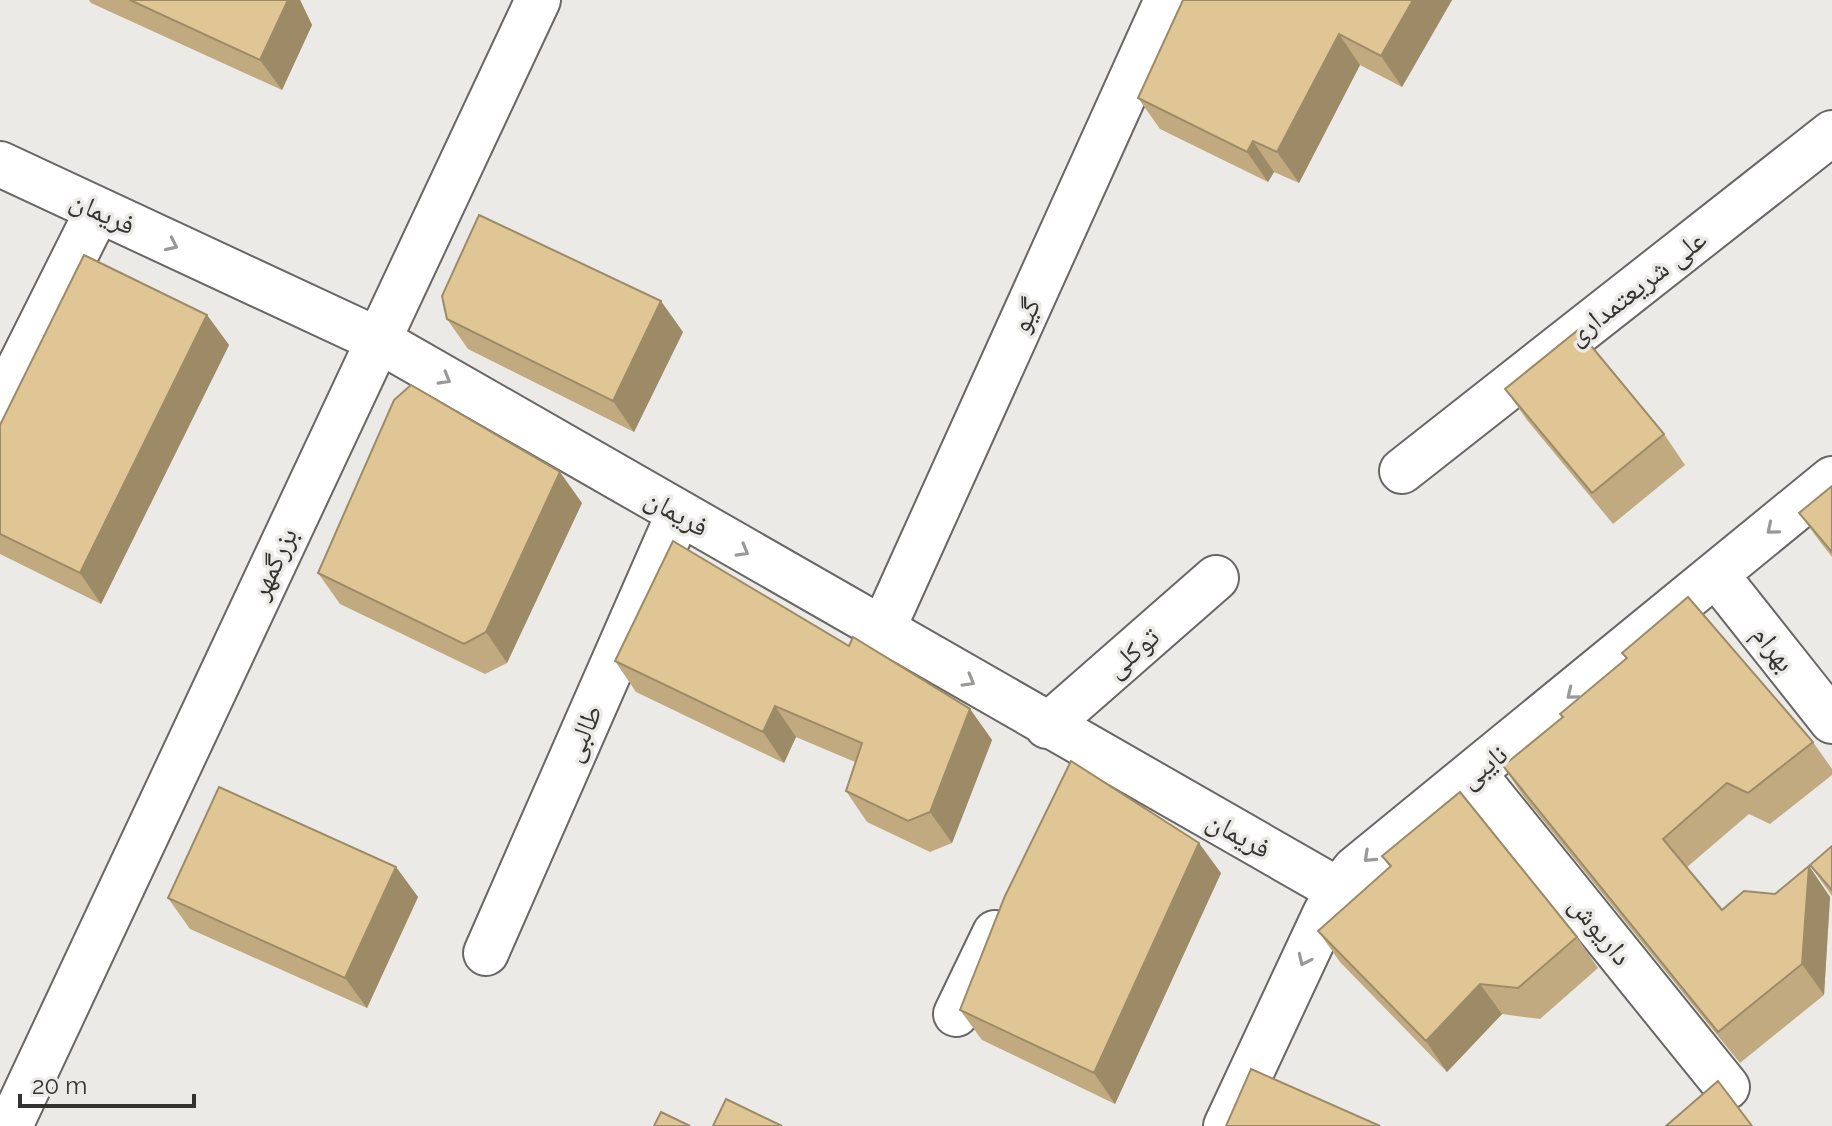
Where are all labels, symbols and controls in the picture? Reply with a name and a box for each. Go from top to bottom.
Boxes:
street label: فریمان [65,183,140,242]
street label: علی شریعتمداری [1560,223,1713,353]
one-way arrow [164,235,179,251]
street label: گیو [1003,292,1048,338]
one-way arrow [437,369,451,385]
street label: فریمان [639,481,714,544]
one-way arrow [1767,519,1782,534]
street label: بزرگمهر [242,522,304,605]
one-way arrow [735,541,749,557]
street label: بهرام [1744,618,1802,679]
street label: توکلی [1099,620,1167,685]
one-way arrow [961,671,975,686]
one-way arrow [1566,684,1581,699]
street label: طالبی [555,700,610,767]
street label: نایبی [1453,737,1514,796]
street label: فریمان [1201,804,1276,865]
one-way arrow [1363,847,1378,861]
street label: داریوش [1562,889,1639,972]
one-way arrow [1298,952,1314,966]
scale bar [20,1058,194,1108]
text: 20 m [32,1071,87,1100]

